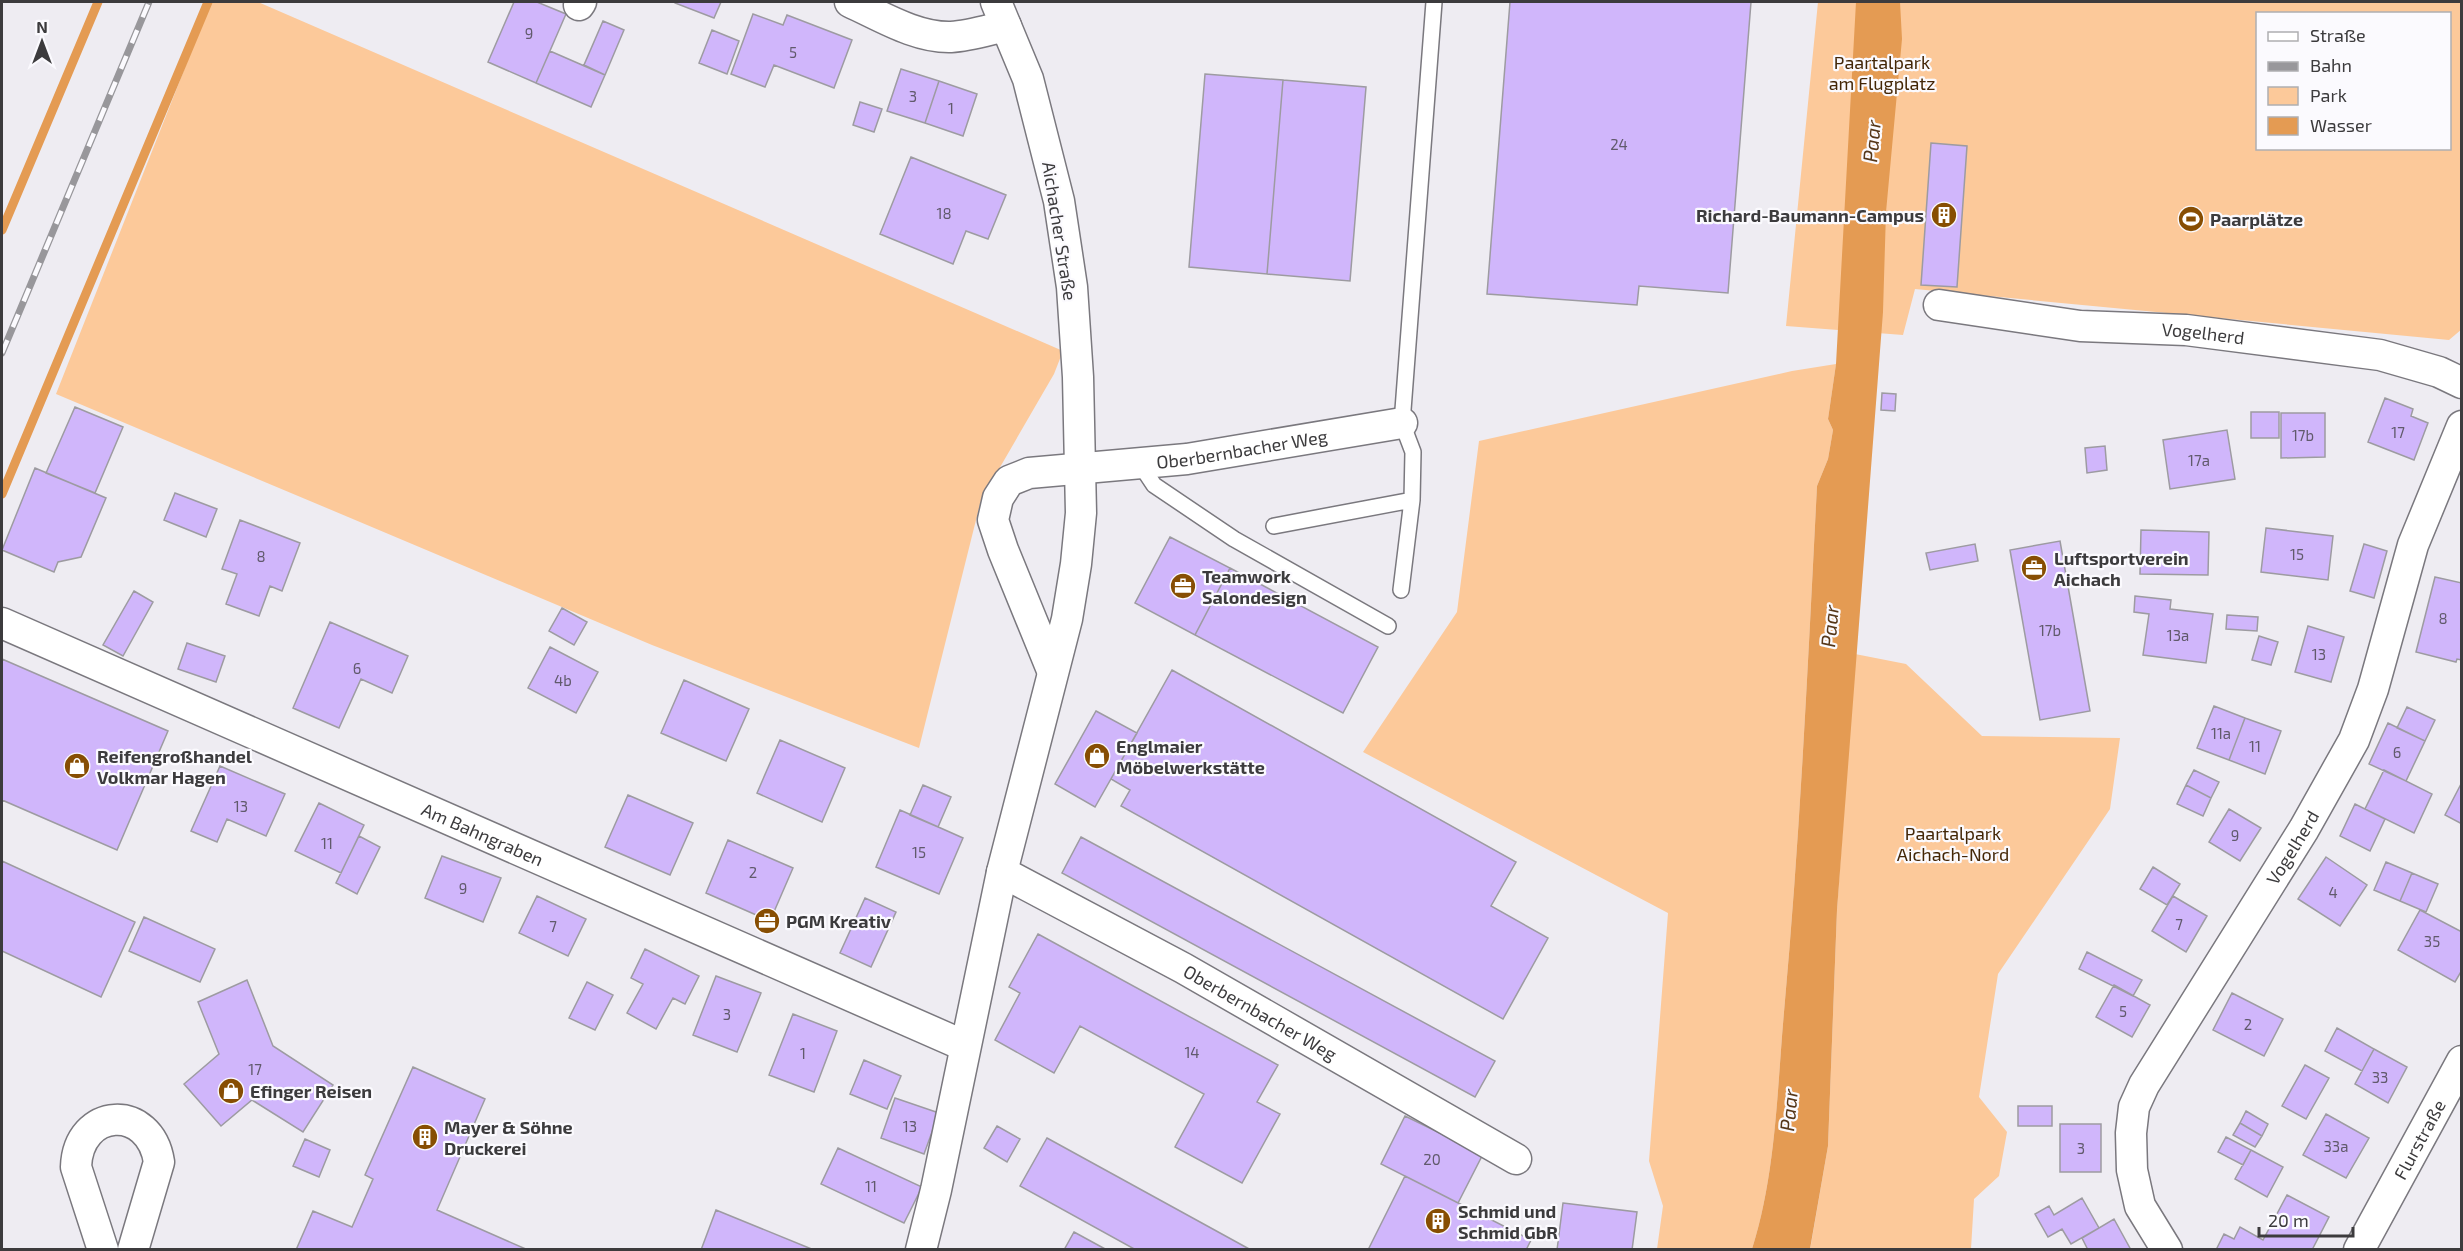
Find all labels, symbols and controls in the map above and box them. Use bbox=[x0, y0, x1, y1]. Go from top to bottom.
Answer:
north arrow bbox=[12, 12, 72, 72]
legend bbox=[2256, 12, 2451, 150]
text: N bbox=[36, 17, 48, 36]
house number: 9 bbox=[525, 24, 533, 42]
text: Straße bbox=[2310, 24, 2366, 46]
house number: 5 bbox=[789, 43, 797, 61]
park label: Paartalpark am Flugplatz bbox=[1829, 51, 1935, 94]
text: Bahn bbox=[2310, 54, 2352, 76]
text: Park bbox=[2310, 84, 2347, 106]
house number: 3 bbox=[909, 87, 917, 105]
house number: 1 bbox=[948, 99, 954, 117]
text: Wasser bbox=[2310, 114, 2372, 136]
water label: Paar bbox=[1857, 118, 1885, 163]
house number: 24 bbox=[1610, 135, 1628, 153]
street label: Aichacher Straße bbox=[1038, 160, 1082, 302]
building icon: Richard-Baumann-Campus bbox=[1929, 200, 1959, 230]
house number: 18 bbox=[936, 204, 952, 222]
place label: Richard-Baumann-Campus bbox=[1696, 204, 1924, 226]
sports icon: Paarplätze bbox=[2176, 204, 2206, 234]
place label: Paarplätze bbox=[2210, 208, 2303, 230]
street label: Vogelherd bbox=[2161, 318, 2246, 348]
house number: 17 bbox=[2391, 423, 2405, 441]
street label: Oberbernbacher Weg bbox=[1155, 425, 1329, 473]
house number: 17b bbox=[2292, 426, 2314, 444]
house number: 17a bbox=[2188, 451, 2210, 469]
house number: 15 bbox=[2290, 545, 2304, 563]
house number: 8 bbox=[256, 547, 266, 565]
place label: Luftsportverein Aichach bbox=[2054, 547, 2189, 590]
office icon: Luftsportverein Aichach bbox=[2019, 553, 2049, 583]
place label: Teamwork Salondesign bbox=[1202, 565, 1307, 608]
office icon: Teamwork Salondesign bbox=[1168, 571, 1198, 601]
water label: Paar bbox=[1815, 603, 1843, 648]
house number: 8 bbox=[2438, 609, 2448, 627]
house number: 17b bbox=[2039, 621, 2061, 639]
house number: 13a bbox=[2167, 626, 2189, 644]
house number: 13 bbox=[2312, 645, 2326, 663]
house number: 6 bbox=[353, 659, 361, 677]
house number: 4b bbox=[554, 671, 572, 689]
house number: 11a bbox=[2211, 724, 2231, 742]
place label: Englmaier Möbelwerkstätte bbox=[1116, 735, 1265, 778]
house number: 11 bbox=[2249, 737, 2261, 755]
shop icon: Englmaier Möbelwerkstätte bbox=[1082, 741, 1112, 771]
house number: 6 bbox=[2393, 743, 2401, 761]
place label: Reifengroßhandel Volkmar Hagen bbox=[97, 745, 252, 788]
shop icon: Reifengroßhandel Volkmar Hagen bbox=[62, 751, 92, 781]
house number: 13 bbox=[234, 797, 248, 815]
street label: Am Bahngraben bbox=[418, 798, 547, 870]
street label: Vogelherd bbox=[2261, 806, 2323, 888]
park label: Paartalpark Aichach-Nord bbox=[1897, 822, 2009, 865]
house number: 9 bbox=[2231, 826, 2239, 844]
house number: 11 bbox=[321, 834, 333, 852]
house number: 15 bbox=[912, 843, 926, 861]
house number: 2 bbox=[749, 863, 757, 881]
house number: 9 bbox=[459, 879, 467, 897]
house number: 4 bbox=[2328, 883, 2338, 901]
office icon: PGM Kreativ bbox=[752, 906, 782, 936]
place label: PGM Kreativ bbox=[786, 910, 892, 932]
house number: 7 bbox=[2175, 915, 2183, 933]
house number: 7 bbox=[549, 917, 557, 935]
house number: 35 bbox=[2424, 932, 2440, 950]
street label: Oberbernbacher Weg bbox=[1180, 960, 1341, 1065]
house number: 5 bbox=[2119, 1002, 2127, 1020]
house number: 3 bbox=[723, 1005, 731, 1023]
house number: 2 bbox=[2244, 1015, 2252, 1033]
house number: 14 bbox=[1184, 1043, 1200, 1061]
house number: 1 bbox=[800, 1044, 806, 1062]
house number: 17 bbox=[248, 1060, 262, 1078]
house number: 33 bbox=[2372, 1068, 2388, 1086]
shop icon: Efinger Reisen bbox=[216, 1076, 246, 1106]
place label: Efinger Reisen bbox=[250, 1080, 372, 1102]
water label: Paar bbox=[1774, 1087, 1802, 1132]
street label: Flurstraße bbox=[2389, 1096, 2450, 1183]
place label: Mayer & Söhne Druckerei bbox=[444, 1116, 573, 1159]
house number: 13 bbox=[903, 1117, 917, 1135]
building icon: Mayer & Söhne Druckerei bbox=[410, 1122, 440, 1152]
house number: 33a bbox=[2324, 1137, 2348, 1155]
house number: 3 bbox=[2077, 1139, 2085, 1157]
house number: 20 bbox=[1423, 1150, 1441, 1168]
house number: 11 bbox=[865, 1177, 877, 1195]
place label: Schmid und Schmid GbR bbox=[1458, 1200, 1558, 1243]
scale bar bbox=[2259, 1200, 2354, 1238]
building icon: Schmid und Schmid GbR bbox=[1423, 1206, 1453, 1236]
text: 20 m bbox=[2268, 1209, 2309, 1231]

